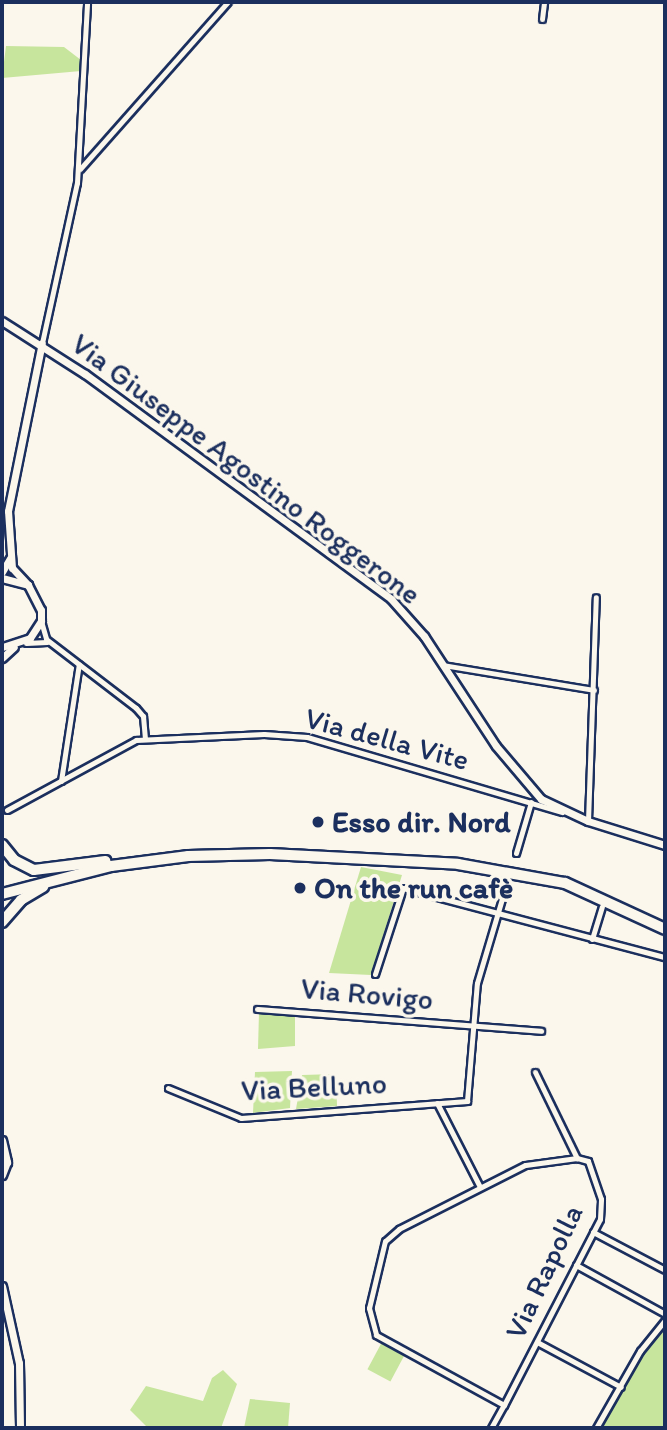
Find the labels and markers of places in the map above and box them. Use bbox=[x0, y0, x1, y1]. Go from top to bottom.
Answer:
place label: Esso dir. Nord bbox=[332, 804, 511, 840]
marker: Esso dir. Nord bbox=[310, 814, 326, 830]
place label: On the run cafè bbox=[314, 870, 514, 906]
marker: On the run cafè bbox=[292, 880, 308, 896]

